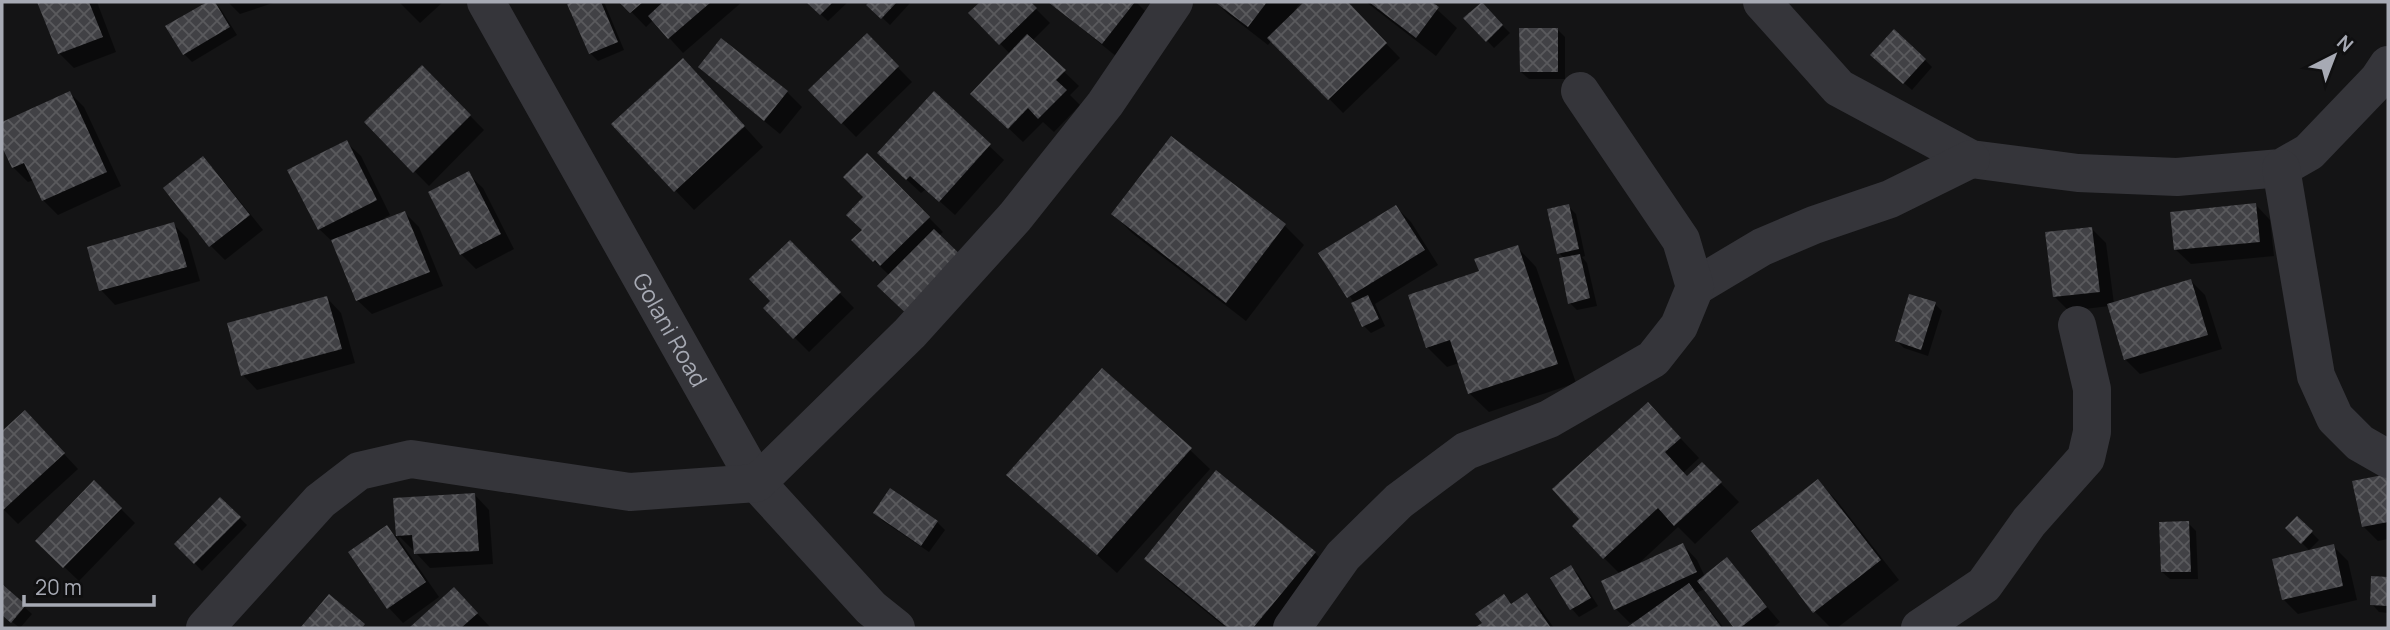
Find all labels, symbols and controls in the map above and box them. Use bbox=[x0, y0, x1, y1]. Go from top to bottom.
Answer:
north arrow bbox=[2299, 21, 2369, 91]
text: N bbox=[2332, 29, 2359, 58]
street label: Golani Road bbox=[626, 267, 715, 392]
scale bar bbox=[24, 564, 154, 608]
text: 20 m bbox=[35, 573, 82, 601]

